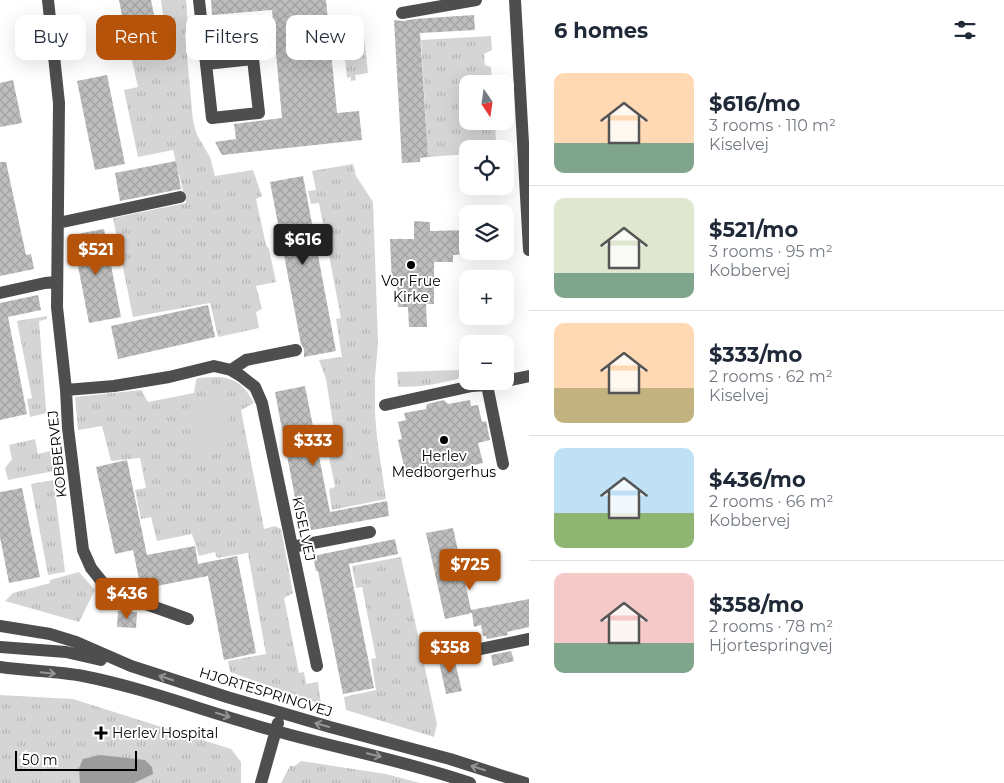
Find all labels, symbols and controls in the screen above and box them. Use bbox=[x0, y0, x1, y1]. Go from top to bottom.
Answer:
chip: Buy bbox=[15, 15, 86, 60]
chip: Rent bbox=[96, 15, 176, 60]
chip: Filters bbox=[186, 15, 276, 60]
chip: New bbox=[286, 15, 364, 60]
icon: filters bbox=[951, 16, 979, 44]
text: 6 homes bbox=[554, 18, 648, 43]
north arrow bbox=[459, 75, 514, 130]
map controls bbox=[459, 75, 514, 390]
text: $616/mo bbox=[709, 91, 800, 116]
icon: home bbox=[594, 93, 654, 153]
text: 3 rooms · 110 m² bbox=[709, 116, 836, 135]
text: Kiselvej bbox=[709, 135, 769, 154]
button: locate bbox=[459, 140, 514, 195]
button: layers bbox=[459, 205, 514, 260]
text: $521/mo bbox=[709, 217, 798, 242]
icon: home bbox=[594, 218, 654, 278]
pin: $616 bbox=[273, 224, 333, 266]
text: $616 bbox=[285, 230, 321, 249]
pin: $521 bbox=[66, 234, 126, 276]
text: $521 bbox=[78, 240, 114, 259]
text: 3 rooms · 95 m² bbox=[709, 242, 833, 261]
marker: Vor Frue Kirke bbox=[405, 259, 417, 271]
text: Kobbervej bbox=[709, 261, 790, 280]
button: + bbox=[459, 270, 514, 325]
place label: Vor Frue Kirke bbox=[381, 272, 441, 306]
button: − bbox=[459, 335, 514, 390]
text: $333/mo bbox=[709, 342, 802, 367]
icon: home bbox=[594, 343, 654, 403]
text: 2 rooms · 62 m² bbox=[709, 367, 833, 386]
text: Kiselvej bbox=[709, 386, 769, 405]
street label: KOBBERVEJ bbox=[43, 409, 71, 499]
pin: $333 bbox=[283, 424, 343, 467]
text: $333 bbox=[294, 431, 332, 450]
marker: Herlev Medborgerhus bbox=[438, 434, 450, 446]
place label: Herlev Medborgerhus bbox=[392, 447, 496, 481]
text: $436/mo bbox=[709, 467, 806, 492]
icon: home bbox=[594, 468, 654, 528]
text: 2 rooms · 66 m² bbox=[709, 492, 833, 511]
street label: KISELVEJ bbox=[288, 495, 320, 563]
text: Kobbervej bbox=[709, 511, 790, 530]
pin: $725 bbox=[440, 548, 500, 591]
text: $725 bbox=[451, 555, 489, 574]
pin: $436 bbox=[97, 578, 157, 620]
text: $436 bbox=[107, 584, 147, 603]
text: $358/mo bbox=[709, 592, 804, 617]
icon: home bbox=[594, 593, 654, 653]
text: 2 rooms · 78 m² bbox=[709, 617, 833, 636]
pin: $358 bbox=[420, 632, 480, 674]
text: Hjortespringvej bbox=[709, 636, 833, 655]
text: $358 bbox=[430, 638, 470, 657]
street label: HJORTESPRINGVEJ bbox=[197, 663, 335, 721]
one-way arrow bbox=[40, 668, 56, 677]
one-way arrow bbox=[159, 672, 175, 682]
one-way arrow bbox=[214, 711, 230, 721]
one-way arrow bbox=[314, 719, 330, 729]
place label: Herlev Hospital bbox=[112, 724, 218, 742]
marker: Herlev Hospital bbox=[94, 726, 108, 740]
scale bar bbox=[15, 748, 138, 771]
text: 50 m bbox=[22, 751, 58, 769]
one-way arrow bbox=[365, 751, 381, 760]
one-way arrow bbox=[471, 763, 487, 772]

